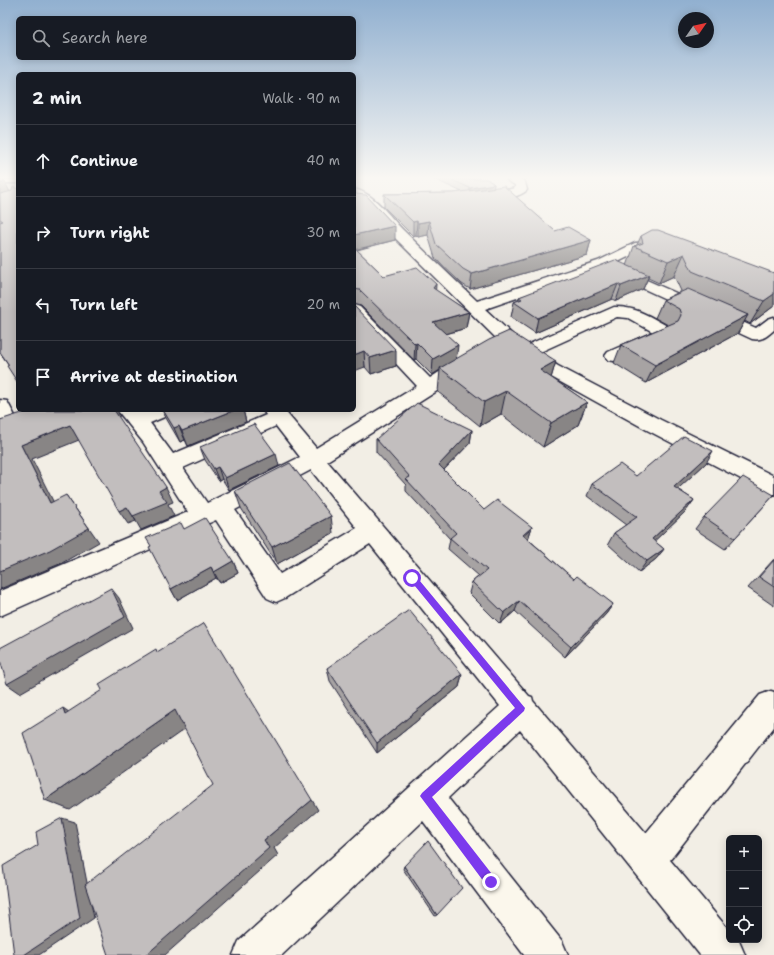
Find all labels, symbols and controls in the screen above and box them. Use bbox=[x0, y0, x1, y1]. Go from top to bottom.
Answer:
north arrow bbox=[678, 12, 714, 48]
search box bbox=[16, 16, 356, 60]
icon: search bbox=[30, 27, 52, 49]
text: Search here bbox=[62, 28, 148, 48]
text: 2 min bbox=[32, 87, 82, 109]
text: Walk · 90 m bbox=[262, 90, 340, 107]
icon: ahead bbox=[32, 150, 54, 172]
text: Continue bbox=[70, 151, 138, 171]
text: 40 m bbox=[306, 152, 340, 169]
icon: right bbox=[32, 222, 54, 244]
text: Turn right bbox=[70, 223, 150, 243]
text: 30 m bbox=[306, 224, 340, 241]
icon: left bbox=[32, 294, 54, 316]
text: Turn left bbox=[70, 295, 138, 315]
text: 20 m bbox=[307, 296, 340, 313]
icon: arrive bbox=[32, 366, 54, 388]
text: Arrive at destination bbox=[70, 367, 238, 387]
route start bbox=[403, 569, 421, 587]
map controls bbox=[726, 835, 762, 943]
button: + bbox=[726, 835, 762, 871]
button: − bbox=[726, 871, 762, 907]
route end bbox=[482, 873, 500, 891]
button: locate bbox=[726, 907, 762, 943]

